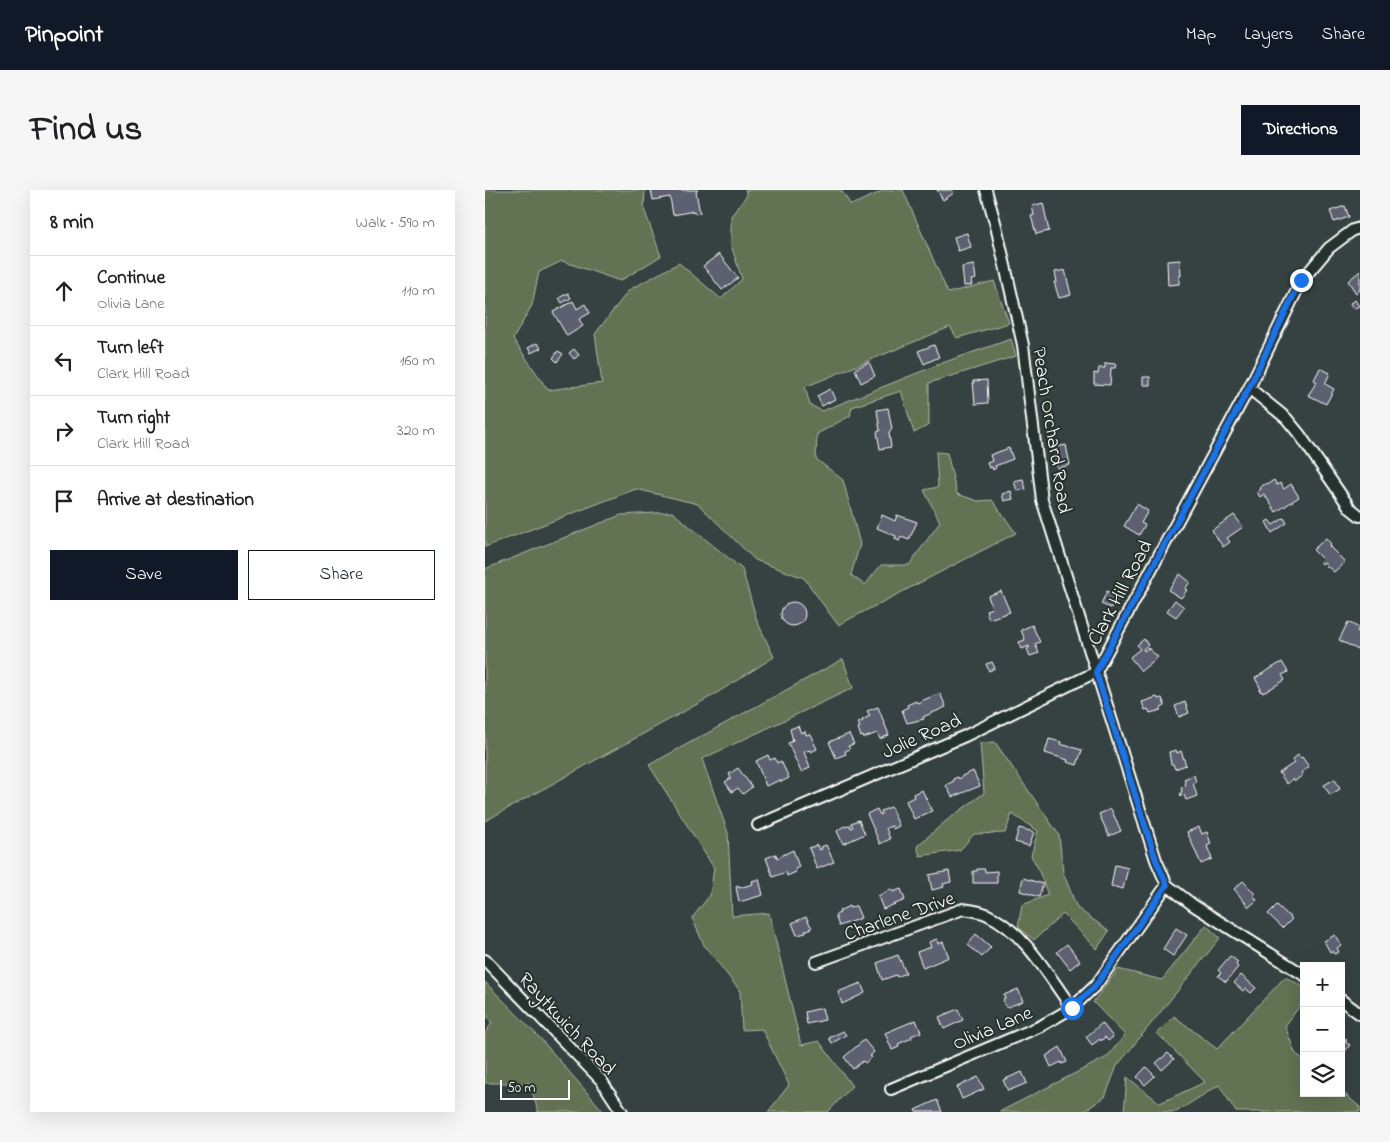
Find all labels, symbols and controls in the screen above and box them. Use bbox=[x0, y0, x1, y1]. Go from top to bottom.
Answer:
text: Pinpoint bbox=[25, 18, 103, 53]
text: Map bbox=[1186, 22, 1216, 48]
text: Layers bbox=[1244, 22, 1294, 48]
text: Share bbox=[1322, 22, 1365, 48]
text: Find us bbox=[30, 105, 142, 156]
button: Directions bbox=[1241, 105, 1360, 155]
text: 8 min bbox=[50, 208, 94, 238]
text: Walk · 590 m bbox=[356, 211, 435, 235]
text: Continue bbox=[97, 265, 165, 292]
route end bbox=[1290, 269, 1313, 292]
icon: ahead bbox=[50, 277, 78, 305]
text: 110 m bbox=[401, 279, 435, 303]
text: Olivia Lane bbox=[97, 292, 164, 316]
text: Turn left bbox=[97, 335, 164, 362]
street label: Peach Orchard Road bbox=[1023, 345, 1078, 516]
icon: left bbox=[50, 347, 78, 375]
text: 160 m bbox=[400, 349, 435, 373]
text: Clark Hill Road bbox=[97, 362, 189, 386]
text: Turn right bbox=[97, 405, 170, 432]
icon: right bbox=[50, 417, 78, 445]
text: 320 m bbox=[397, 419, 435, 443]
text: Clark Hill Road bbox=[97, 432, 189, 456]
icon: arrive bbox=[50, 487, 78, 515]
text: Arrive at destination bbox=[97, 487, 254, 514]
street label: Clark Hill Road bbox=[1081, 535, 1161, 651]
button: Save bbox=[50, 550, 238, 600]
button: Share bbox=[248, 550, 435, 600]
street label: Jolie Road bbox=[878, 707, 966, 768]
street label: Charlene Drive bbox=[841, 885, 959, 950]
map controls bbox=[1300, 962, 1345, 1097]
button: + bbox=[1300, 962, 1345, 1007]
street label: Raytkwich Road bbox=[511, 967, 622, 1083]
route start bbox=[1061, 997, 1084, 1020]
street label: Olivia Lane bbox=[949, 999, 1037, 1059]
button: − bbox=[1300, 1007, 1345, 1052]
button: layers bbox=[1300, 1052, 1345, 1097]
scale bar bbox=[500, 1077, 570, 1100]
text: 50 m bbox=[507, 1078, 535, 1099]

